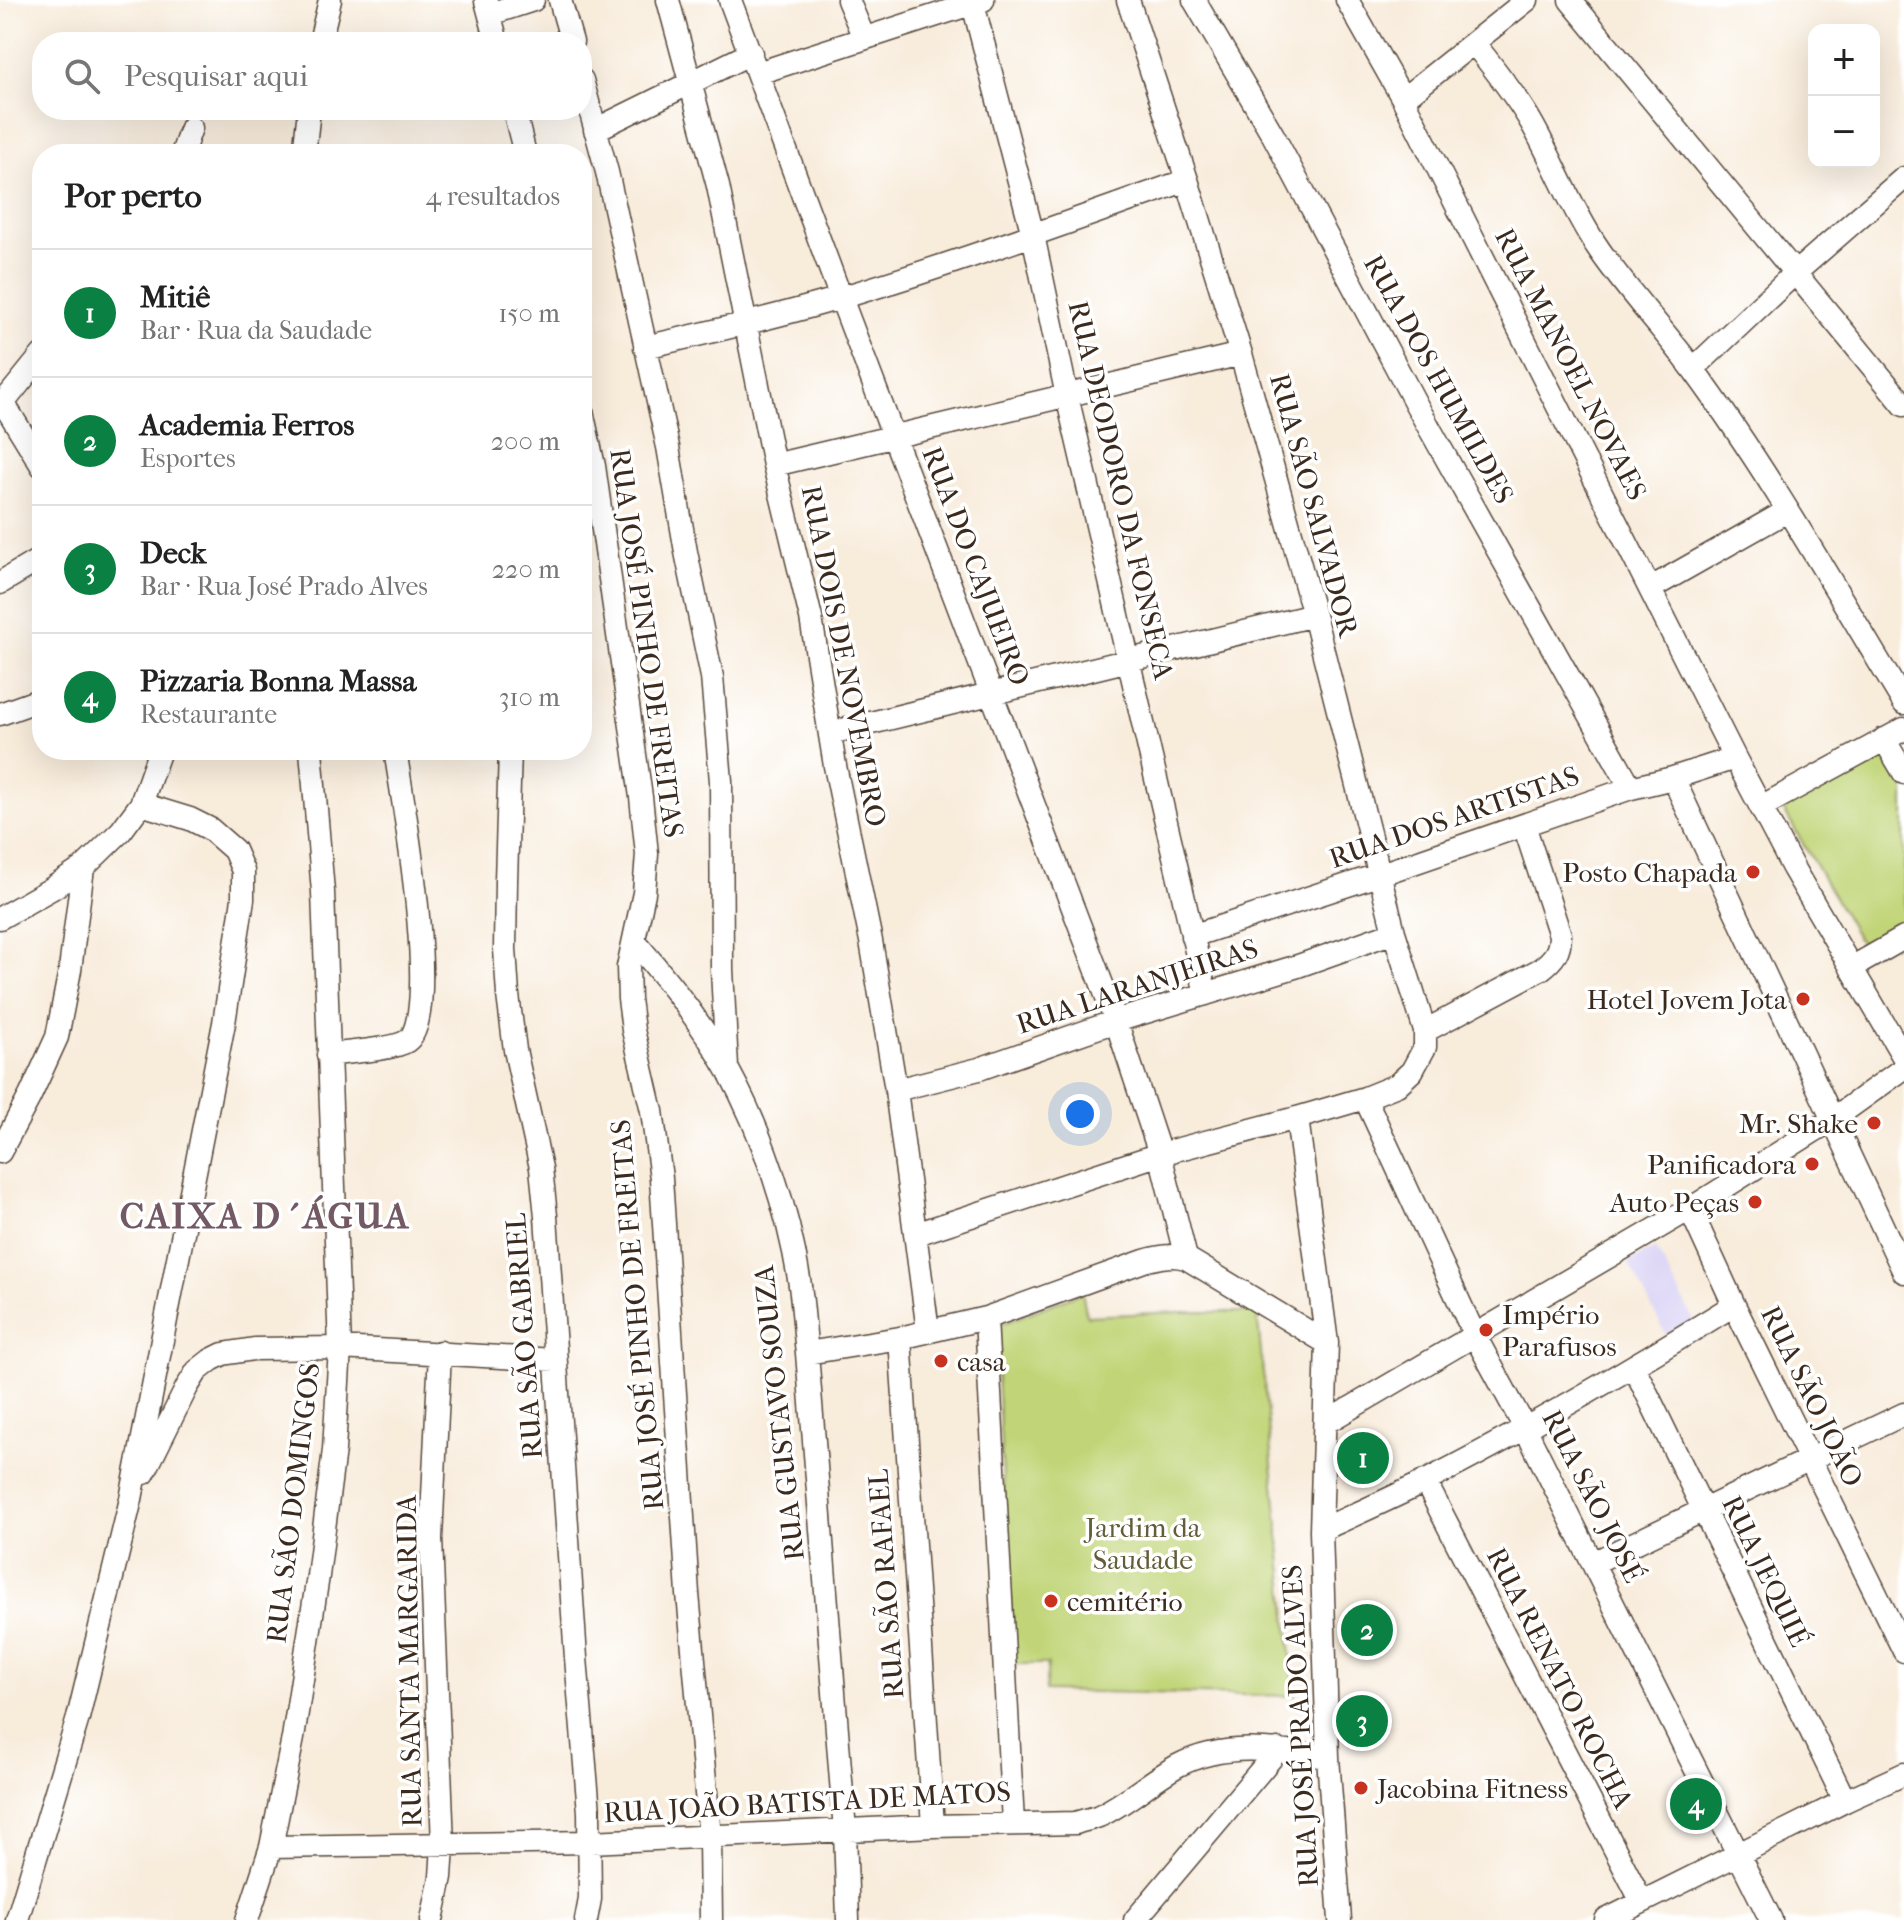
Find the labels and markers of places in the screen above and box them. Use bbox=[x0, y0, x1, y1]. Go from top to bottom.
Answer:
place label: Posto Chapada bbox=[1562, 856, 1738, 889]
marker: Posto Chapada bbox=[1744, 863, 1762, 881]
place label: Hotel Jovem Jota bbox=[1586, 983, 1788, 1016]
marker: Hotel Jovem Jota bbox=[1794, 990, 1812, 1008]
place label: Mr. Shake bbox=[1739, 1107, 1858, 1140]
marker: Mr. Shake bbox=[1865, 1114, 1883, 1132]
place label: Panificadora bbox=[1647, 1148, 1797, 1181]
marker: Panificadora bbox=[1803, 1155, 1821, 1173]
place label: Auto Peças bbox=[1608, 1186, 1739, 1219]
marker: Auto Peças bbox=[1746, 1193, 1764, 1211]
place label: Império Parafusos bbox=[1502, 1298, 1617, 1363]
marker: Império Parafusos bbox=[1477, 1321, 1495, 1339]
place label: casa bbox=[957, 1345, 1007, 1378]
marker: casa bbox=[932, 1352, 950, 1370]
pin: 1 bbox=[1337, 1428, 1389, 1488]
place label: cemitério bbox=[1067, 1585, 1183, 1618]
marker: cemitério bbox=[1042, 1592, 1060, 1610]
pin: 2 bbox=[1341, 1600, 1393, 1660]
pin: 3 bbox=[1336, 1691, 1388, 1751]
place label: Jacobina Fitness bbox=[1375, 1772, 1568, 1805]
pin: 4 bbox=[1670, 1774, 1722, 1834]
marker: Jacobina Fitness bbox=[1352, 1779, 1370, 1797]

